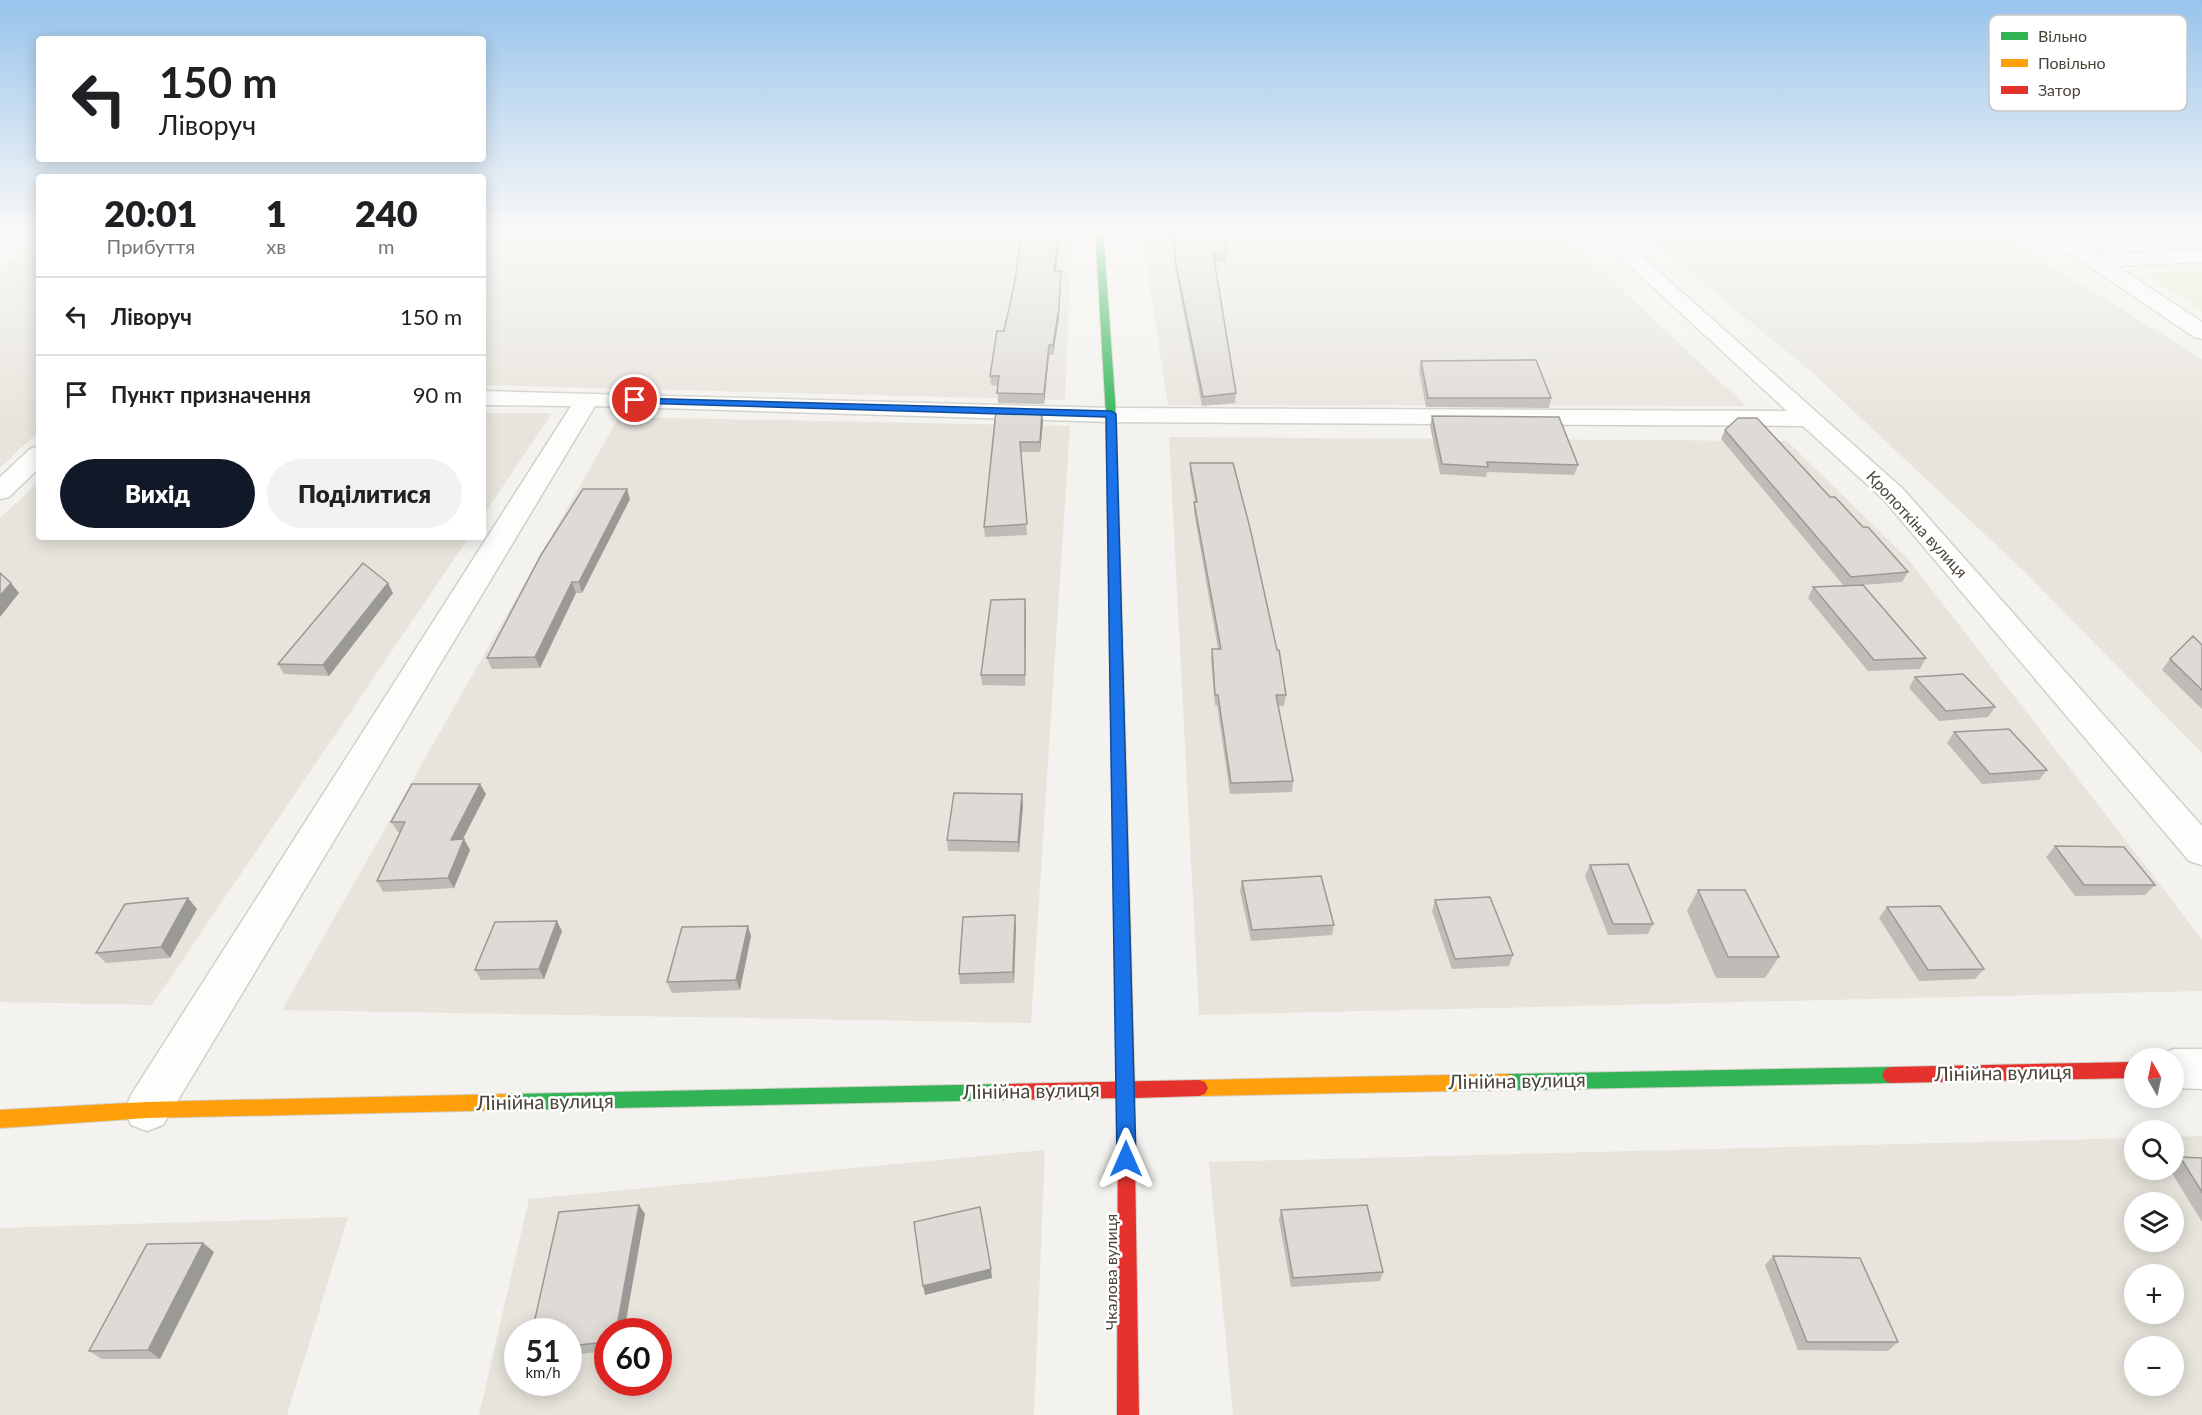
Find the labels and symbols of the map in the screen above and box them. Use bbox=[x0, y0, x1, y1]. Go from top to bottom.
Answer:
legend bbox=[1989, 15, 2187, 111]
text: Вільно bbox=[2038, 26, 2087, 45]
text: Повільно bbox=[2038, 53, 2105, 72]
text: Затор bbox=[2038, 80, 2081, 99]
pin bbox=[609, 374, 660, 425]
street label: Кропоткіна вулиця bbox=[1863, 466, 1972, 581]
north arrow bbox=[2124, 1048, 2184, 1108]
street label: Лінійна вулиця bbox=[1933, 1059, 2072, 1085]
street label: Лінійна вулиця bbox=[1447, 1067, 1586, 1093]
street label: Лінійна вулиця bbox=[961, 1077, 1100, 1103]
street label: Лінійна вулиця bbox=[475, 1088, 614, 1114]
position arrow bbox=[1094, 1127, 1158, 1191]
street label: Чкалова вулиця bbox=[1101, 1214, 1120, 1330]
speed limit sign: 60 bbox=[594, 1318, 672, 1396]

